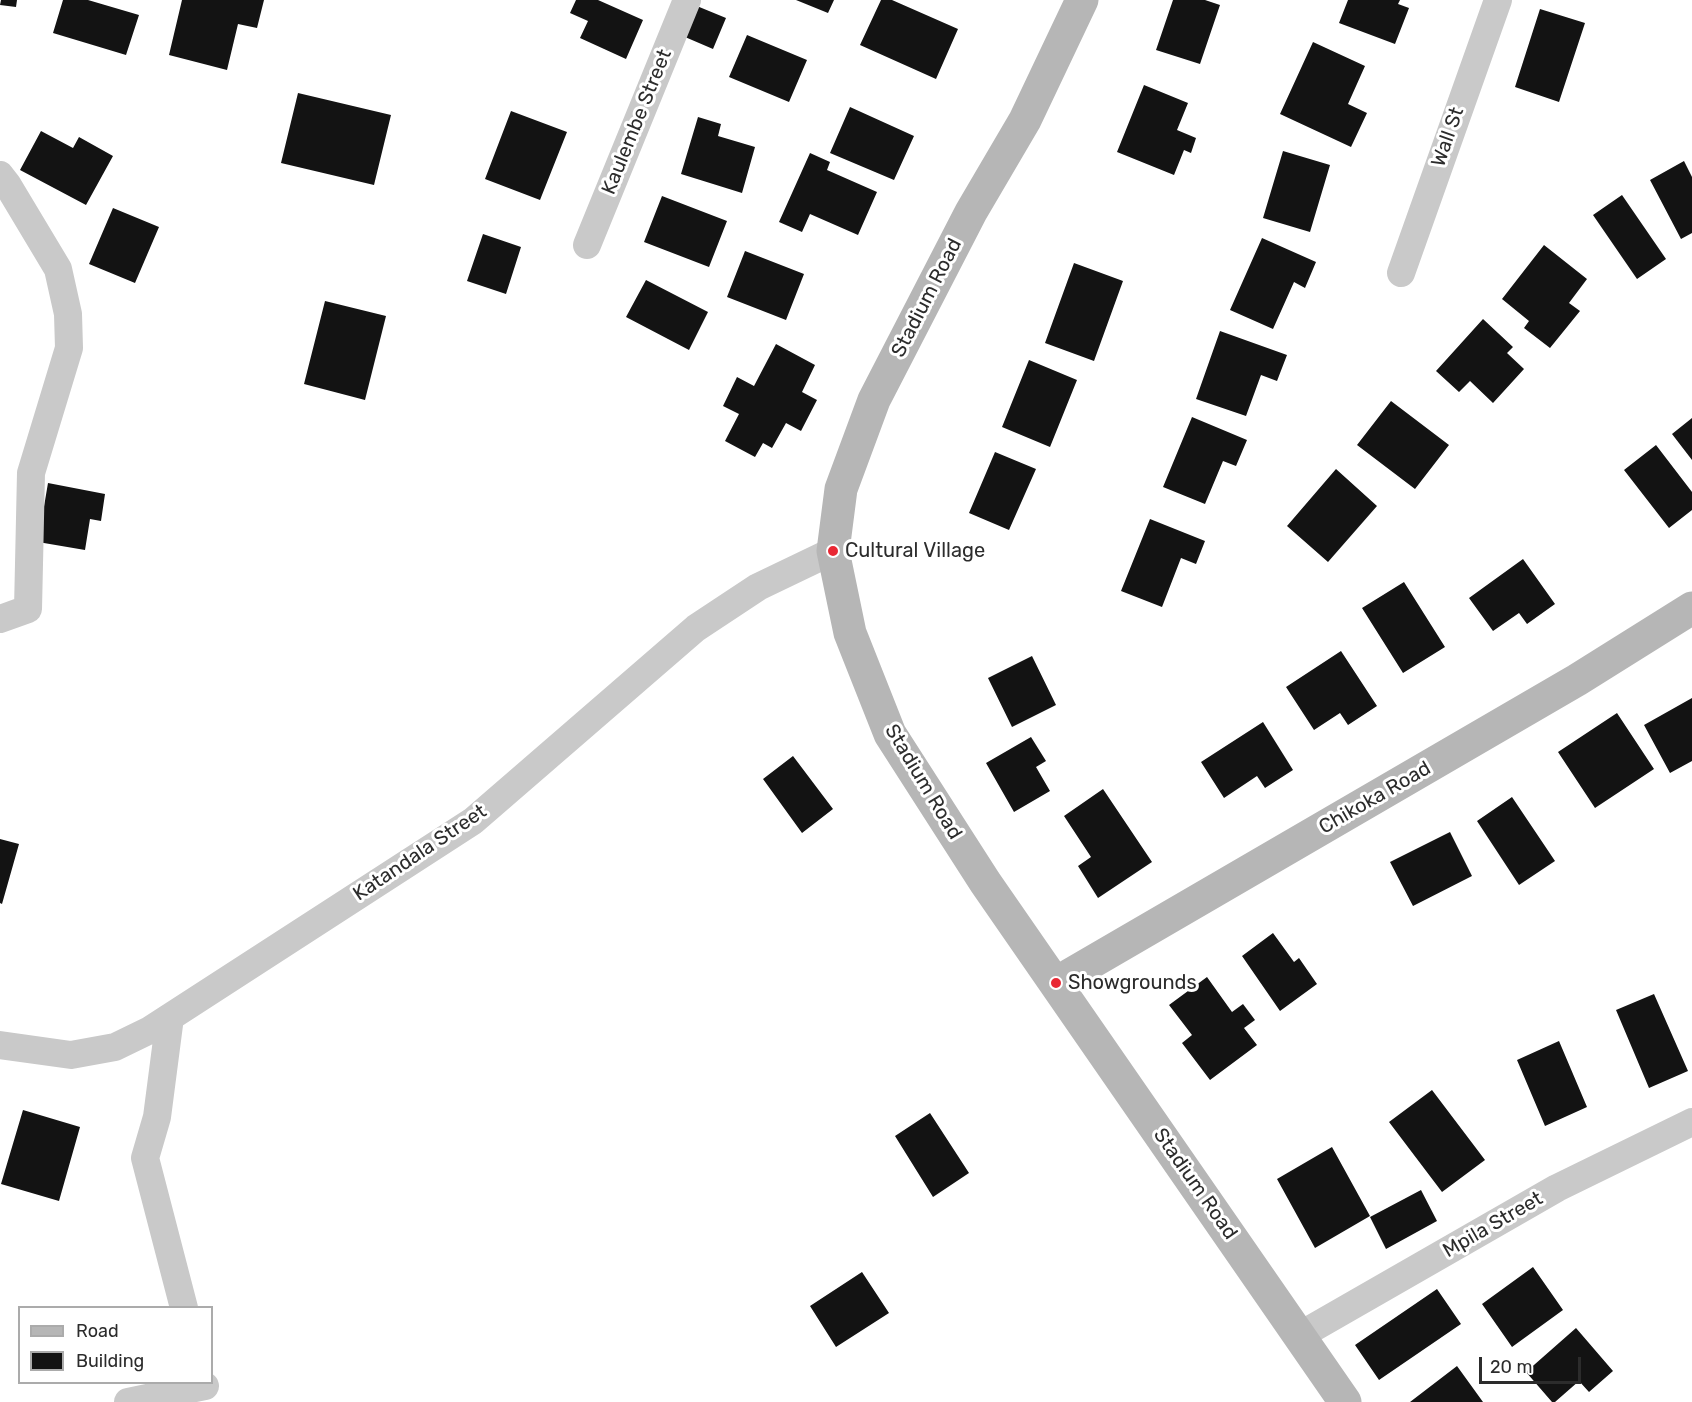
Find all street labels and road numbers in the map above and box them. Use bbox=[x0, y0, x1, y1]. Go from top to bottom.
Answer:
street label: Kaulembe Street bbox=[597, 46, 677, 198]
street label: Wall St bbox=[1427, 104, 1469, 170]
street label: Stadium Road bbox=[887, 235, 967, 361]
street label: Stadium Road bbox=[879, 720, 967, 844]
street label: Chikoka Road bbox=[1315, 756, 1435, 840]
street label: Katandala Street bbox=[349, 800, 491, 906]
street label: Stadium Road bbox=[1148, 1124, 1242, 1244]
street label: Mpila Street bbox=[1439, 1187, 1547, 1263]

